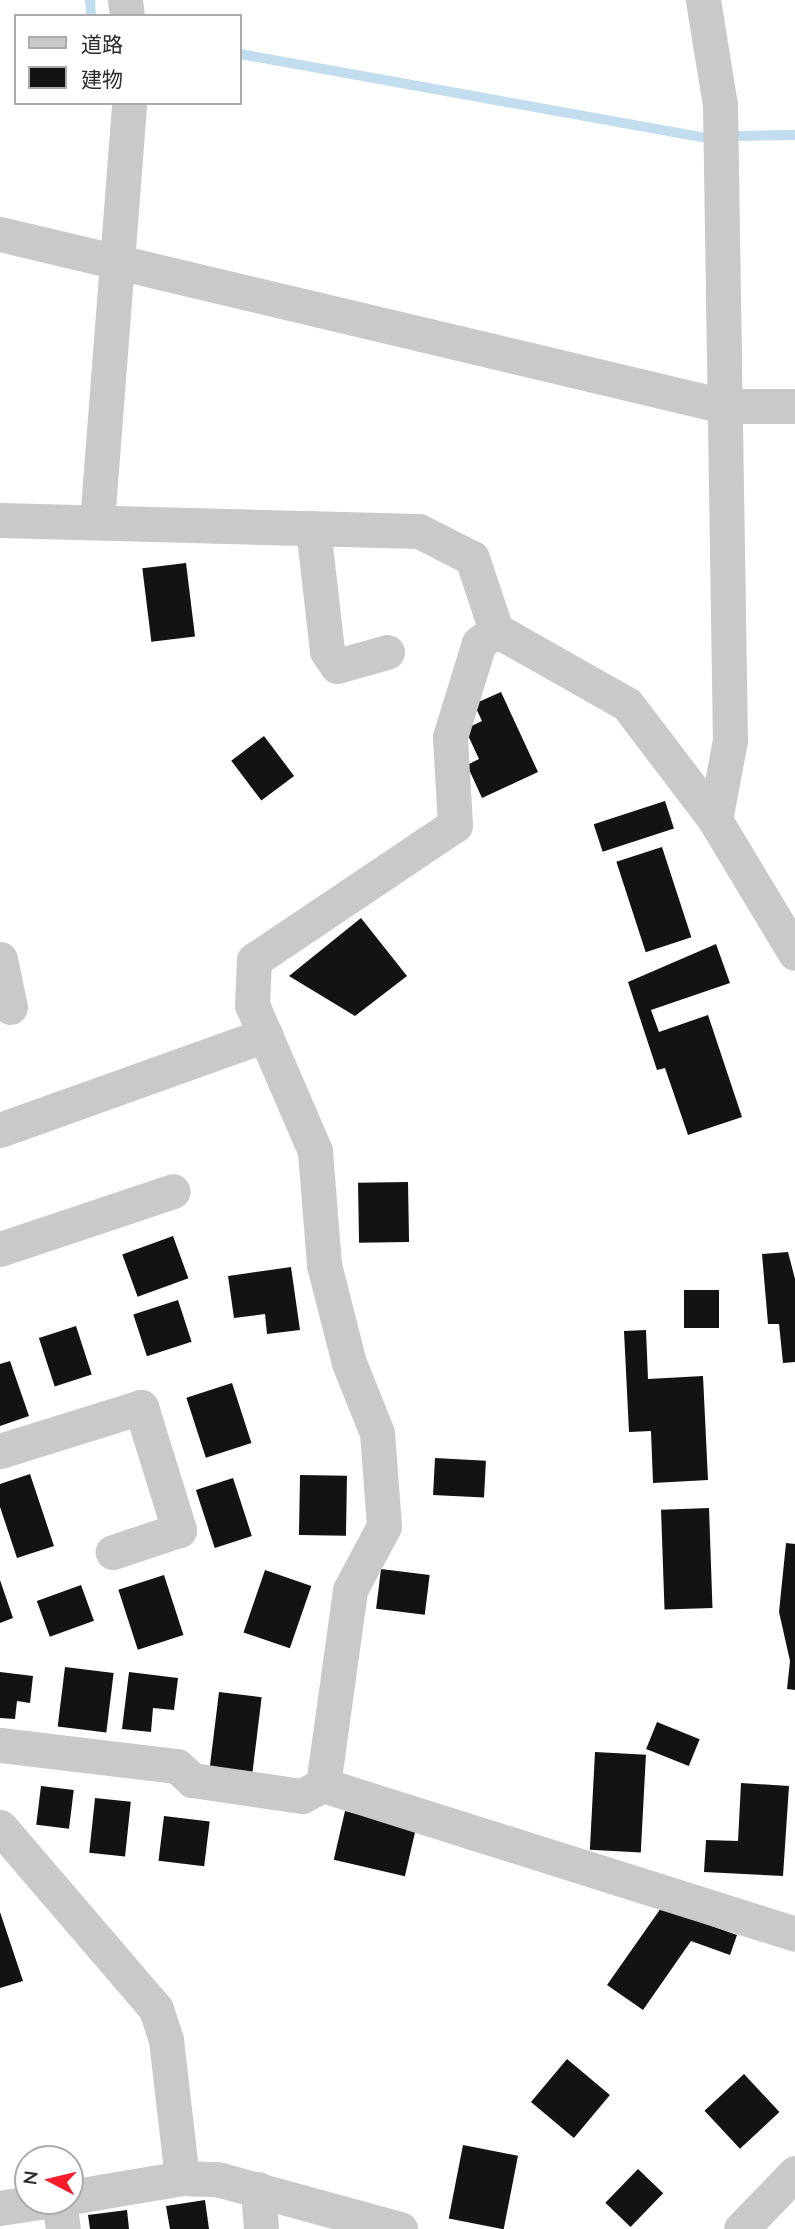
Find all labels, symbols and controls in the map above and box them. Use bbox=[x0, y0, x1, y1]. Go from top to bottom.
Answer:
legend bbox=[14, 14, 242, 105]
text: 道路 bbox=[81, 31, 123, 57]
text: 建物 bbox=[81, 66, 123, 92]
north arrow bbox=[14, 2145, 84, 2215]
text: N bbox=[17, 2169, 43, 2186]

